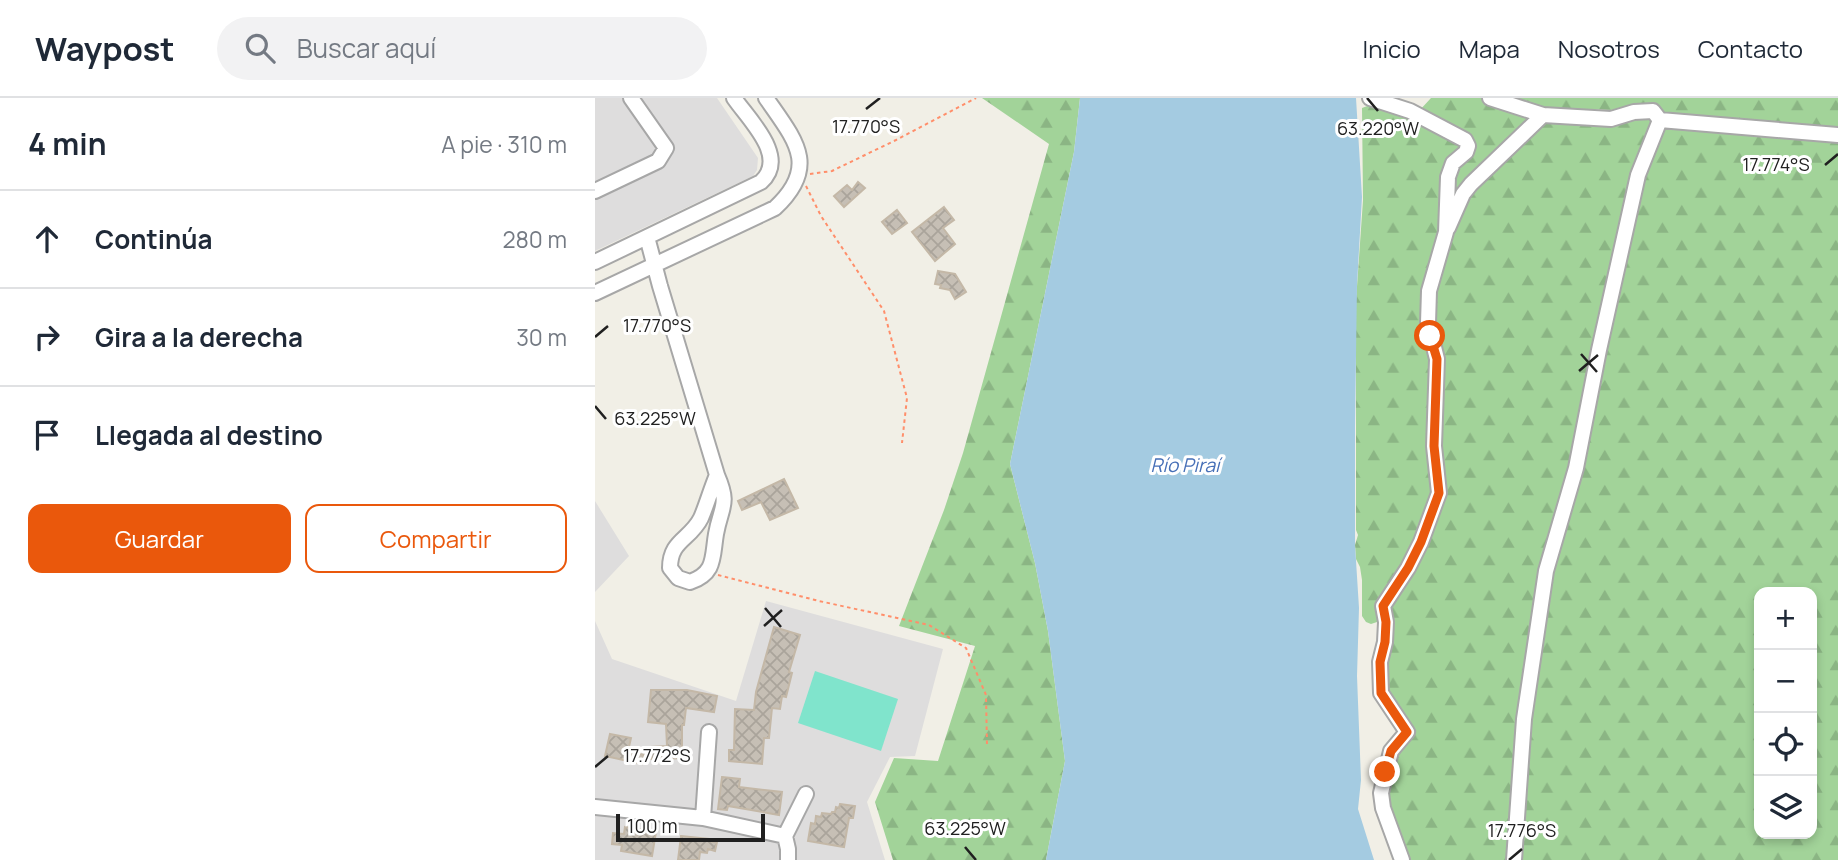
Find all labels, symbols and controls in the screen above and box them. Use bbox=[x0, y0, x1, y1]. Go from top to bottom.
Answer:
search box bbox=[217, 17, 707, 80]
text: Waypost bbox=[35, 26, 175, 71]
icon: search bbox=[241, 29, 279, 67]
text: Buscar aquí bbox=[297, 30, 436, 66]
text: Inicio bbox=[1363, 32, 1421, 65]
text: Mapa bbox=[1459, 32, 1520, 65]
text: Nosotros bbox=[1558, 32, 1660, 65]
text: Contacto bbox=[1698, 32, 1803, 65]
text: 17.770°S bbox=[832, 114, 900, 138]
text: 63.220°W bbox=[1337, 116, 1419, 140]
text: 4 min bbox=[28, 123, 106, 164]
text: A pie · 310 m bbox=[441, 128, 567, 160]
text: 17.774°S bbox=[1742, 152, 1810, 176]
icon: ahead bbox=[28, 220, 66, 258]
text: Continúa bbox=[95, 221, 213, 257]
text: 280 m bbox=[502, 223, 567, 255]
text: 17.770°S bbox=[623, 313, 691, 337]
icon: right bbox=[28, 318, 66, 356]
text: Gira a la derecha bbox=[95, 319, 303, 355]
route start bbox=[1414, 320, 1445, 351]
text: 30 m bbox=[516, 321, 567, 353]
text: 63.225°W bbox=[614, 406, 696, 430]
icon: arrive bbox=[28, 416, 66, 454]
text: Llegada al destino bbox=[95, 417, 323, 453]
water label: Río Piraí bbox=[1151, 452, 1223, 478]
button: Guardar bbox=[28, 504, 291, 573]
button: Compartir bbox=[305, 504, 567, 573]
map controls bbox=[1754, 587, 1817, 839]
button: + bbox=[1754, 587, 1817, 650]
button: − bbox=[1754, 650, 1817, 713]
button: locate bbox=[1754, 713, 1817, 776]
text: 17.772°S bbox=[623, 743, 691, 767]
route end bbox=[1369, 756, 1400, 787]
button: layers bbox=[1754, 776, 1817, 839]
scale bar bbox=[616, 811, 765, 843]
text: 100 m bbox=[627, 813, 678, 839]
text: 63.225°W bbox=[924, 816, 1006, 840]
text: 17.776°S bbox=[1488, 818, 1556, 842]

